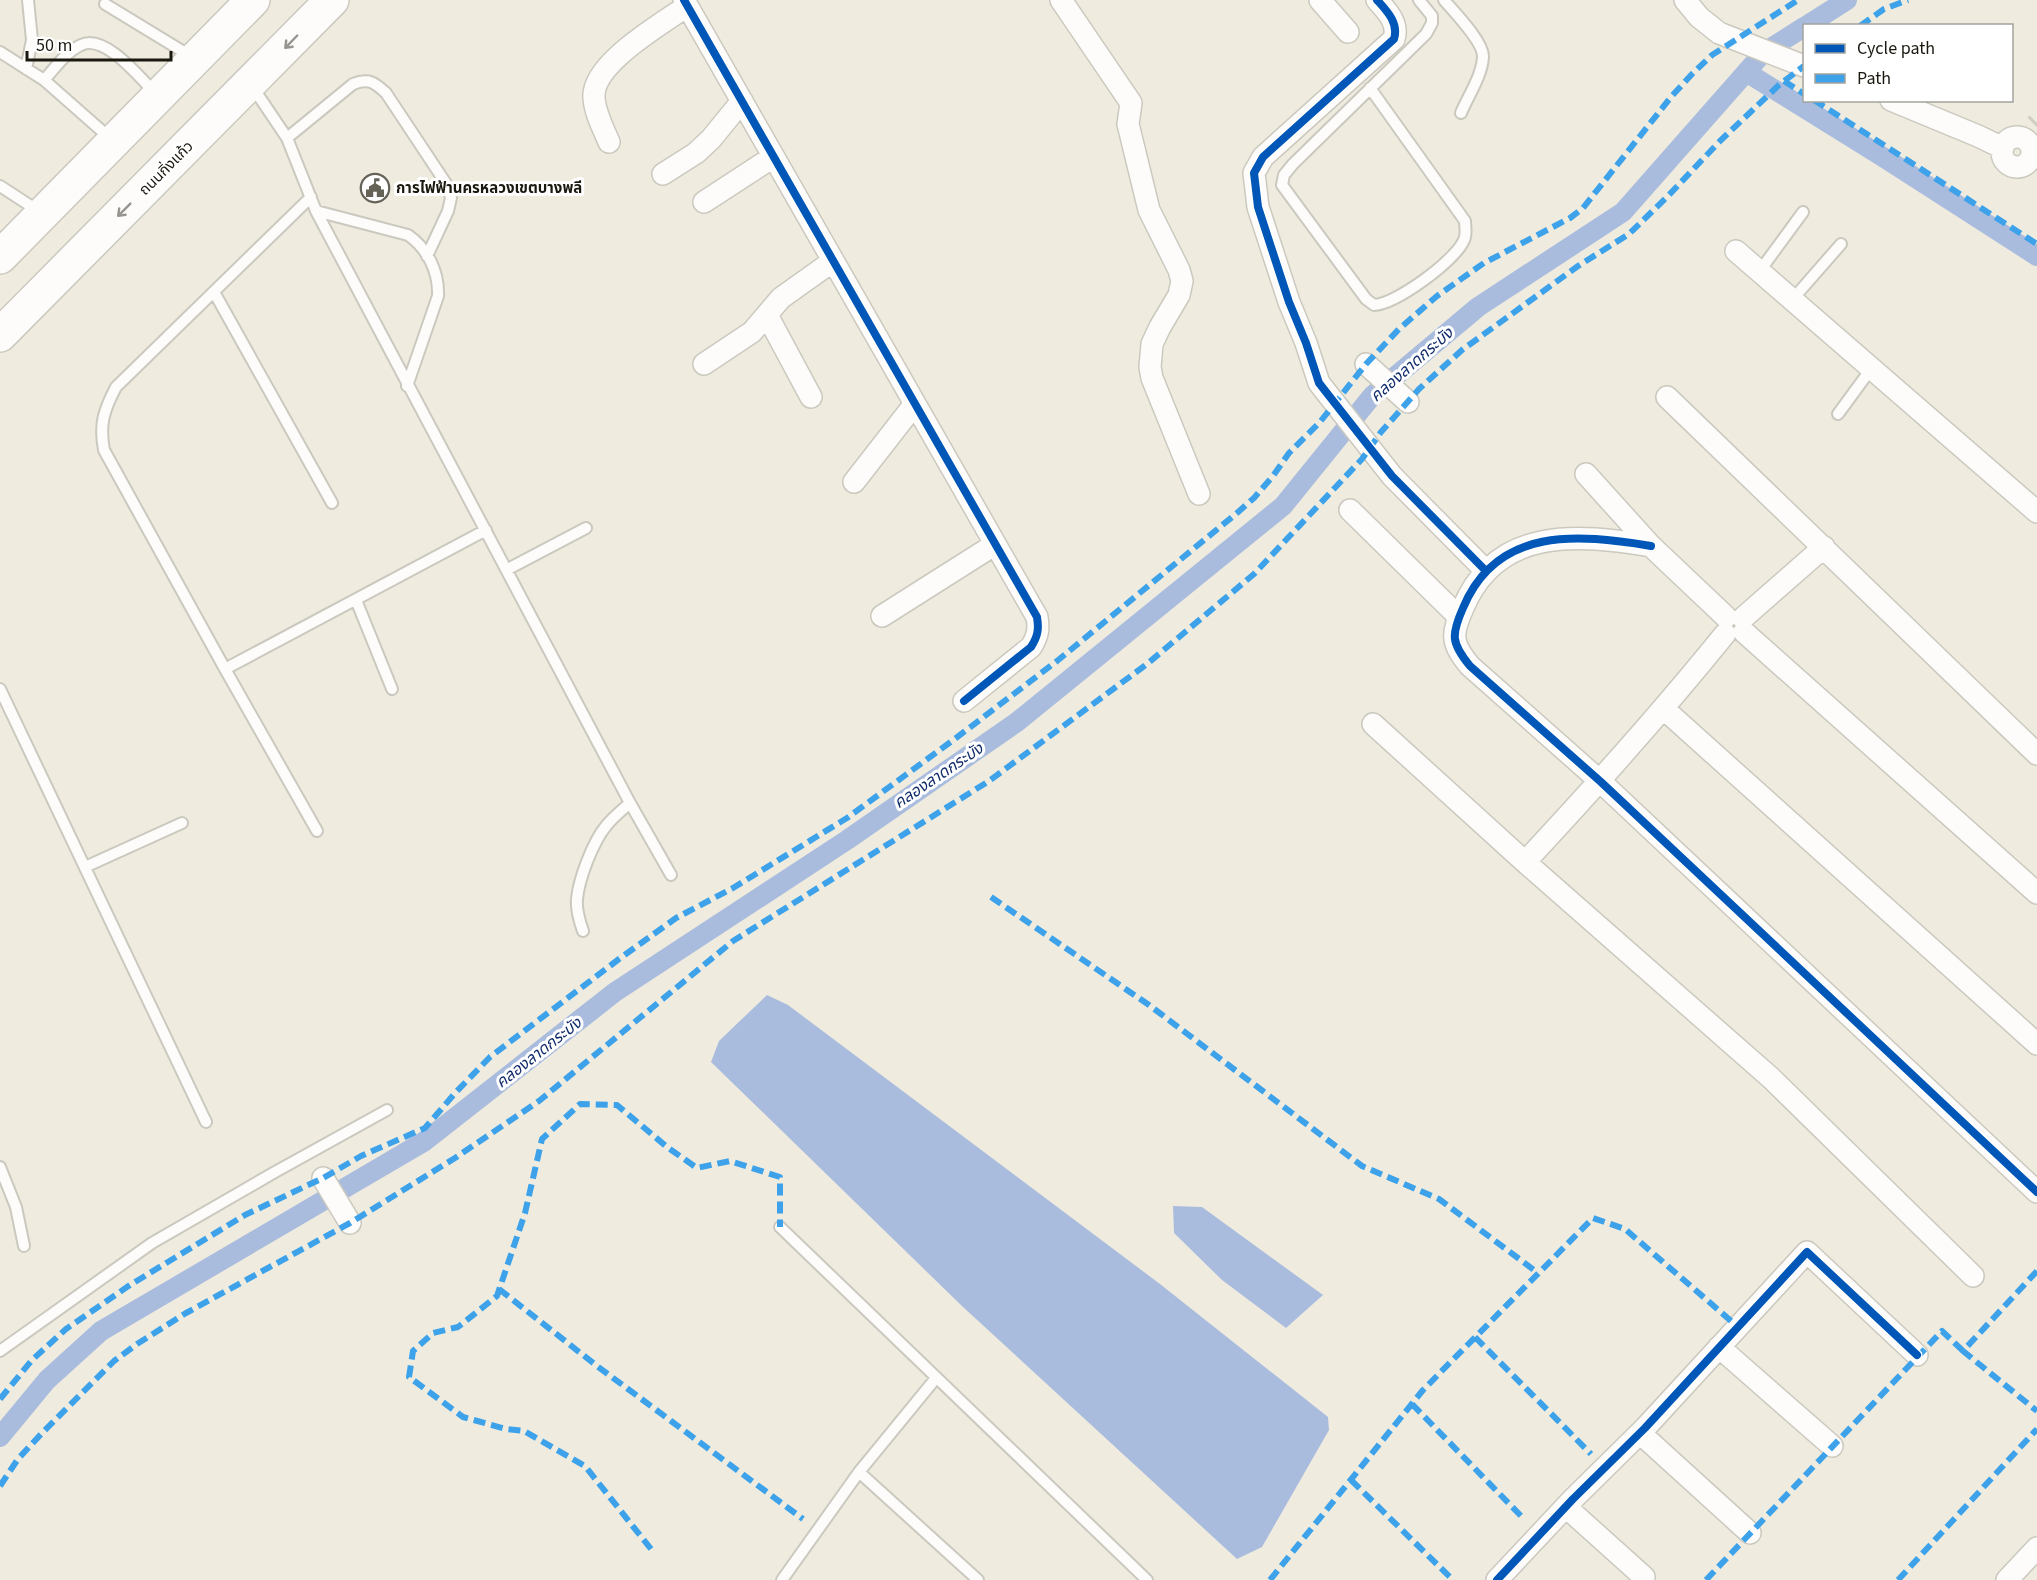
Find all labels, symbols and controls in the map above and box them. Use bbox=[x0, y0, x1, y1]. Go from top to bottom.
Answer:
scale bar bbox=[27, 24, 171, 62]
legend bbox=[1803, 24, 2013, 102]
text: 50 m bbox=[36, 33, 72, 58]
one-way arrow bbox=[284, 34, 298, 49]
text: Cycle path bbox=[1857, 36, 1935, 61]
text: Path bbox=[1857, 66, 1891, 91]
street label: ถนนกิ่งแก้ว bbox=[134, 136, 198, 200]
public building icon: การไฟฟ้านครหลวงเขตบางพลี bbox=[359, 172, 391, 204]
place label: การไฟฟ้านครหลวงเขตบางพลี bbox=[396, 178, 582, 199]
one-way arrow bbox=[117, 202, 132, 217]
water label: คลองลาดกระบัง bbox=[1365, 322, 1459, 407]
water label: คลองลาดกระบัง bbox=[890, 737, 989, 814]
water label: คลองลาดกระบัง bbox=[491, 1011, 587, 1093]

